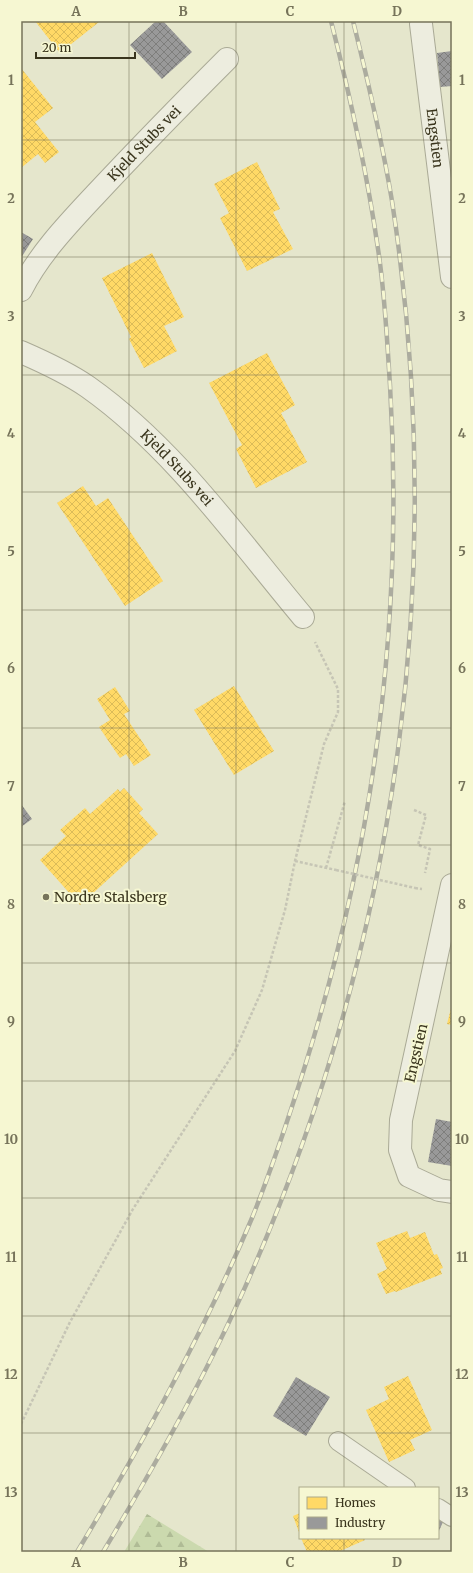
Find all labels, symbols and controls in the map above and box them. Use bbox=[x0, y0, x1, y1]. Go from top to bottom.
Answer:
text: A bbox=[70, 3, 81, 20]
text: B bbox=[178, 3, 188, 20]
text: C bbox=[286, 3, 295, 20]
text: D bbox=[392, 3, 402, 20]
scale bar bbox=[36, 34, 135, 60]
text: 20 m bbox=[42, 40, 71, 55]
text: 1 bbox=[8, 72, 14, 89]
text: 1 bbox=[459, 72, 465, 89]
street label: Kjeld Stubs vei bbox=[104, 102, 185, 185]
street label: Engstien bbox=[422, 107, 448, 169]
text: 2 bbox=[7, 190, 15, 207]
text: 2 bbox=[458, 190, 466, 207]
text: 3 bbox=[7, 308, 15, 325]
text: 3 bbox=[458, 308, 466, 325]
text: 4 bbox=[7, 425, 16, 442]
text: 4 bbox=[458, 425, 467, 442]
street label: Kjeld Stubs vei bbox=[137, 426, 217, 510]
text: 5 bbox=[7, 543, 15, 560]
text: 5 bbox=[458, 543, 466, 560]
text: 6 bbox=[7, 660, 15, 677]
text: 6 bbox=[458, 660, 466, 677]
text: 7 bbox=[7, 778, 15, 795]
text: 7 bbox=[458, 778, 466, 795]
place label: Nordre Stalsberg bbox=[54, 888, 167, 906]
marker: Nordre Stalsberg bbox=[41, 892, 51, 902]
text: 8 bbox=[7, 896, 15, 913]
text: 8 bbox=[458, 896, 466, 913]
text: 9 bbox=[7, 1013, 15, 1030]
text: 9 bbox=[458, 1013, 466, 1030]
street label: Engstien bbox=[400, 1022, 432, 1084]
text: 10 bbox=[4, 1131, 18, 1148]
text: 10 bbox=[455, 1131, 469, 1148]
text: 11 bbox=[5, 1249, 17, 1266]
text: 11 bbox=[456, 1249, 468, 1266]
text: 12 bbox=[4, 1366, 18, 1383]
text: 12 bbox=[455, 1366, 469, 1383]
text: 13 bbox=[4, 1484, 18, 1501]
text: 13 bbox=[455, 1484, 469, 1501]
legend bbox=[299, 1487, 439, 1539]
text: Homes bbox=[335, 1495, 376, 1510]
text: Industry bbox=[335, 1515, 385, 1530]
text: A bbox=[70, 1554, 81, 1571]
text: B bbox=[178, 1554, 188, 1571]
text: C bbox=[286, 1554, 295, 1571]
text: D bbox=[392, 1554, 402, 1571]

